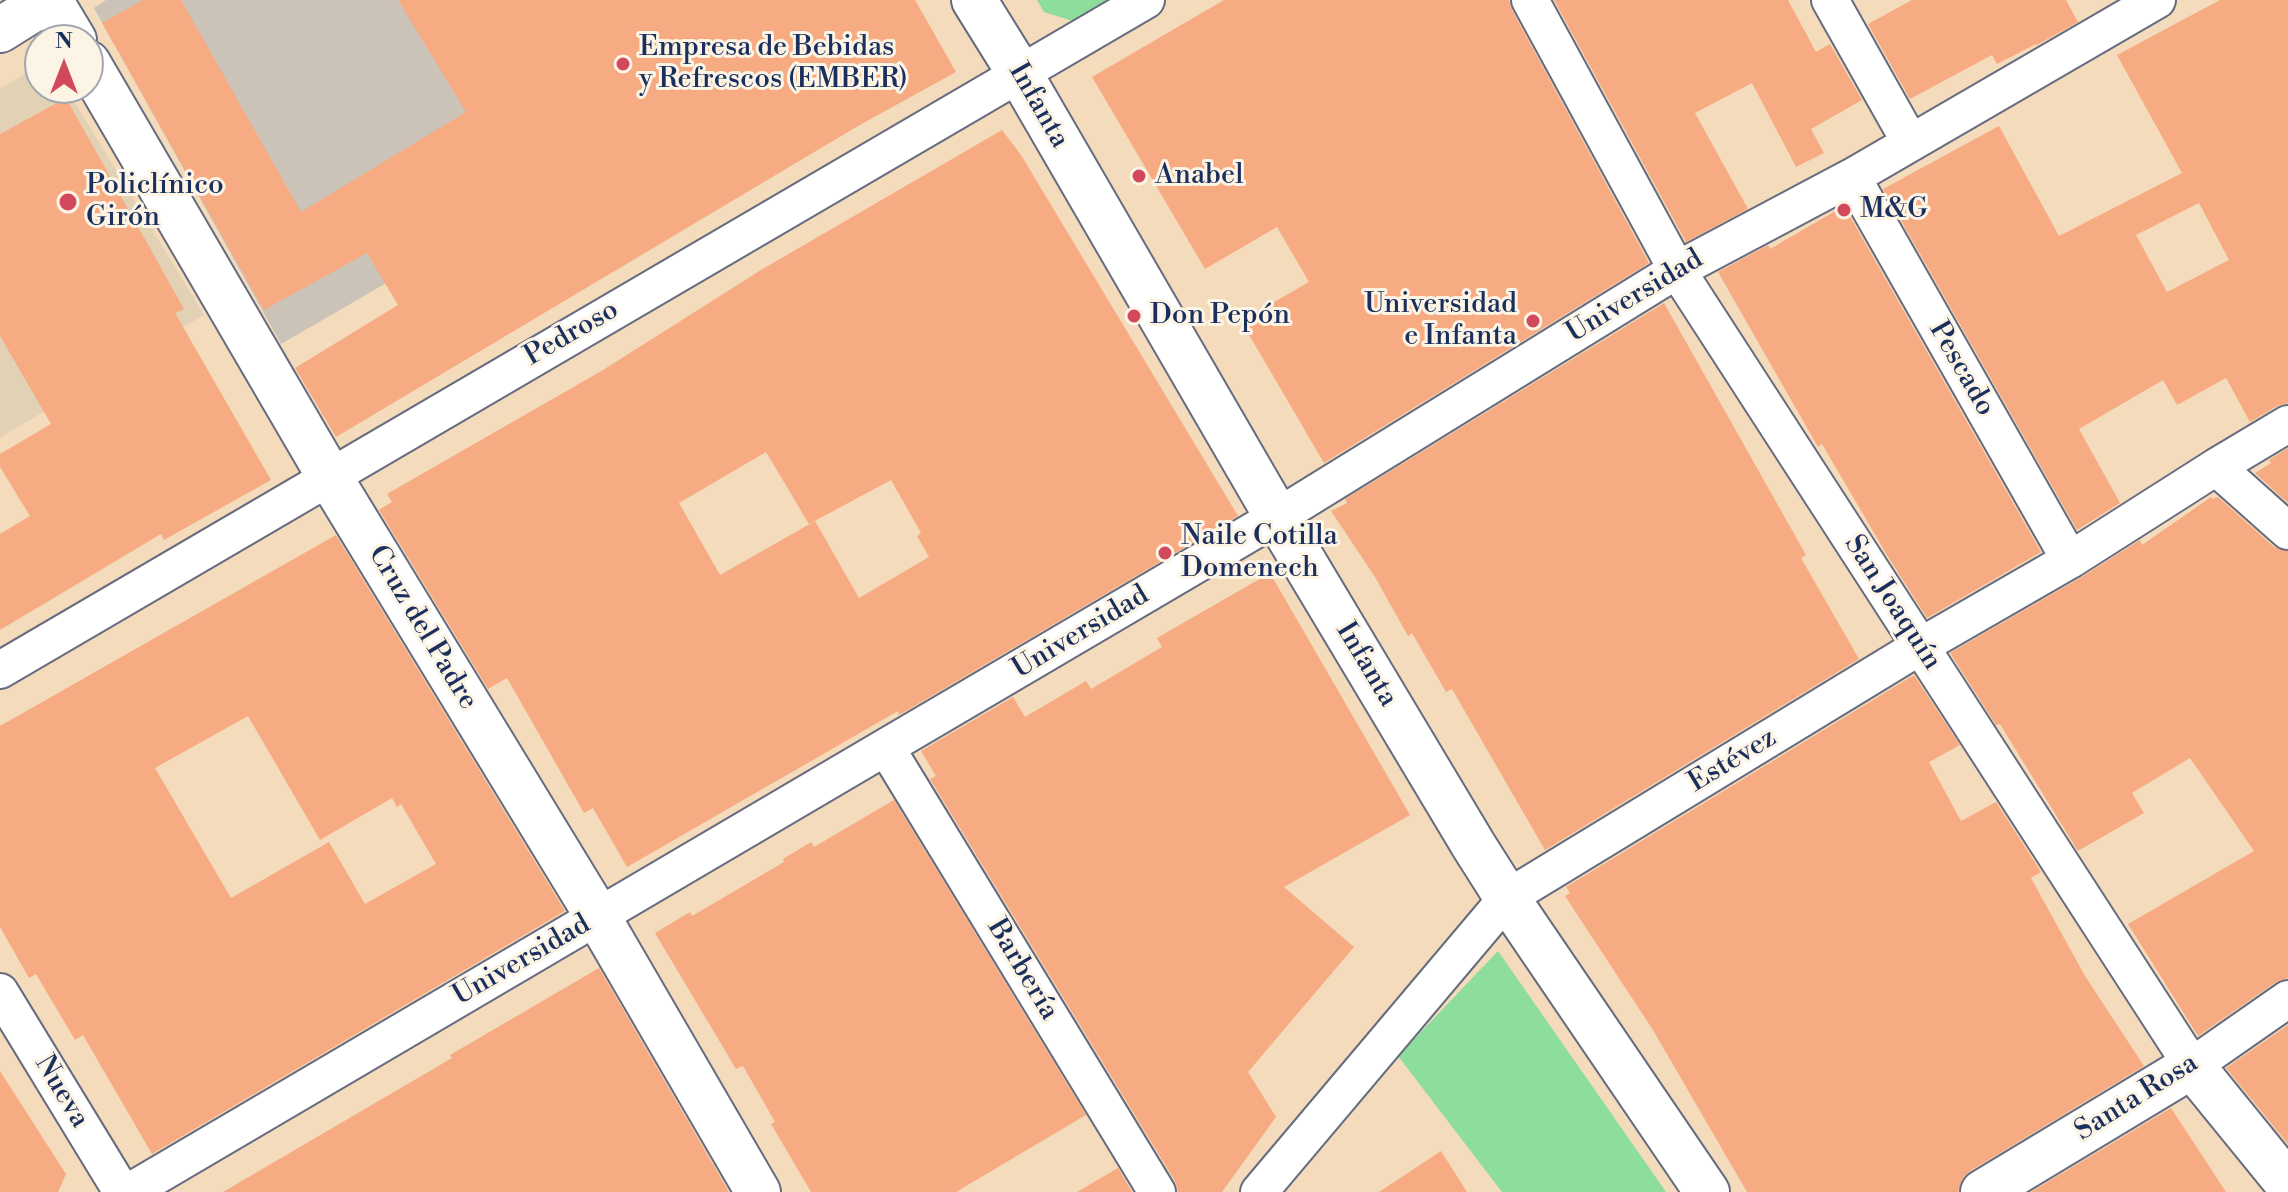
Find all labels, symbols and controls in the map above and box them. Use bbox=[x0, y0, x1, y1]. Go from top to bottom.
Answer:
north arrow bbox=[24, 24, 104, 104]
text: N bbox=[55, 28, 73, 55]
place label: Empresa de Bebidas y Refrescos (EMBER) bbox=[639, 31, 908, 97]
marker: Empresa de Bebidas y Refrescos (EMBER) bbox=[614, 55, 632, 73]
street label: Infanta bbox=[1000, 57, 1076, 155]
place label: Anabel bbox=[1155, 159, 1243, 193]
marker: Anabel bbox=[1130, 167, 1148, 185]
place label: Policlínico Girón bbox=[86, 169, 224, 235]
marker: Policlínico Girón bbox=[57, 191, 79, 213]
place label: M&G bbox=[1860, 193, 1928, 227]
marker: M&G bbox=[1835, 201, 1853, 219]
street label: Universidad bbox=[1561, 243, 1709, 351]
place label: Universidad e Infanta bbox=[1364, 288, 1517, 354]
street label: Pedroso bbox=[519, 294, 625, 374]
place label: Don Pepón bbox=[1150, 299, 1290, 333]
marker: Don Pepón bbox=[1125, 307, 1143, 325]
marker: Universidad e Infanta bbox=[1524, 312, 1542, 330]
street label: Pescado bbox=[1921, 316, 2001, 422]
place label: Naile Cotilla Domenech bbox=[1181, 520, 1338, 586]
street label: San Joaquín bbox=[1836, 529, 1948, 677]
street label: Cruz del Padre bbox=[360, 540, 484, 716]
marker: Naile Cotilla Domenech bbox=[1156, 544, 1174, 562]
street label: Universidad bbox=[1007, 579, 1155, 687]
street label: Infanta bbox=[1328, 617, 1404, 713]
street label: Estévez bbox=[1683, 722, 1783, 800]
street label: Universidad bbox=[447, 908, 597, 1014]
street label: Barbería bbox=[979, 913, 1065, 1027]
street label: Santa Rosa bbox=[2069, 1047, 2205, 1149]
street label: Nueva bbox=[26, 1050, 96, 1134]

